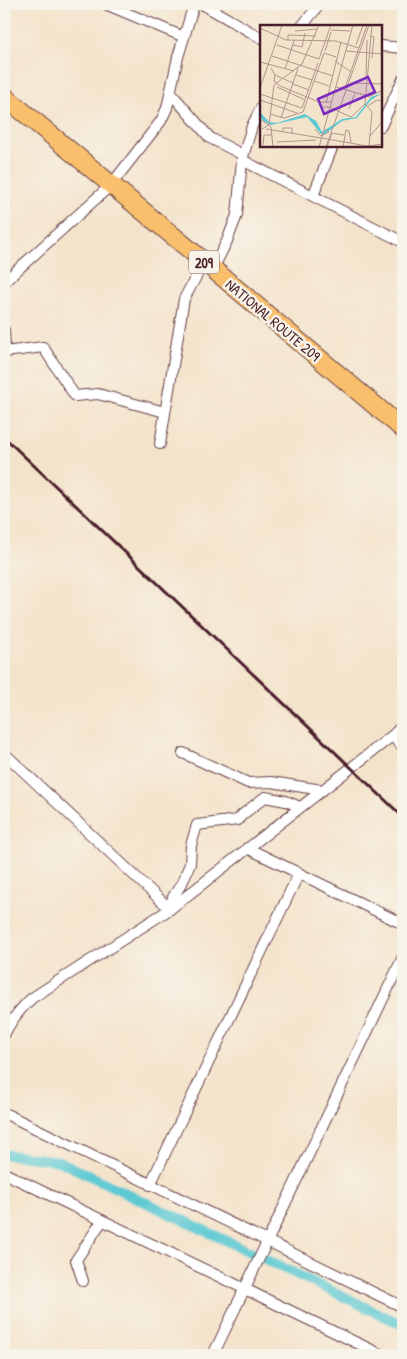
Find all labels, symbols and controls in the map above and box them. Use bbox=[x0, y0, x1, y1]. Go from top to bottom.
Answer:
inset map bbox=[260, 25, 382, 148]
road number: 209 bbox=[189, 250, 219, 274]
street label: NATIONAL ROUTE 209 bbox=[221, 274, 325, 366]

